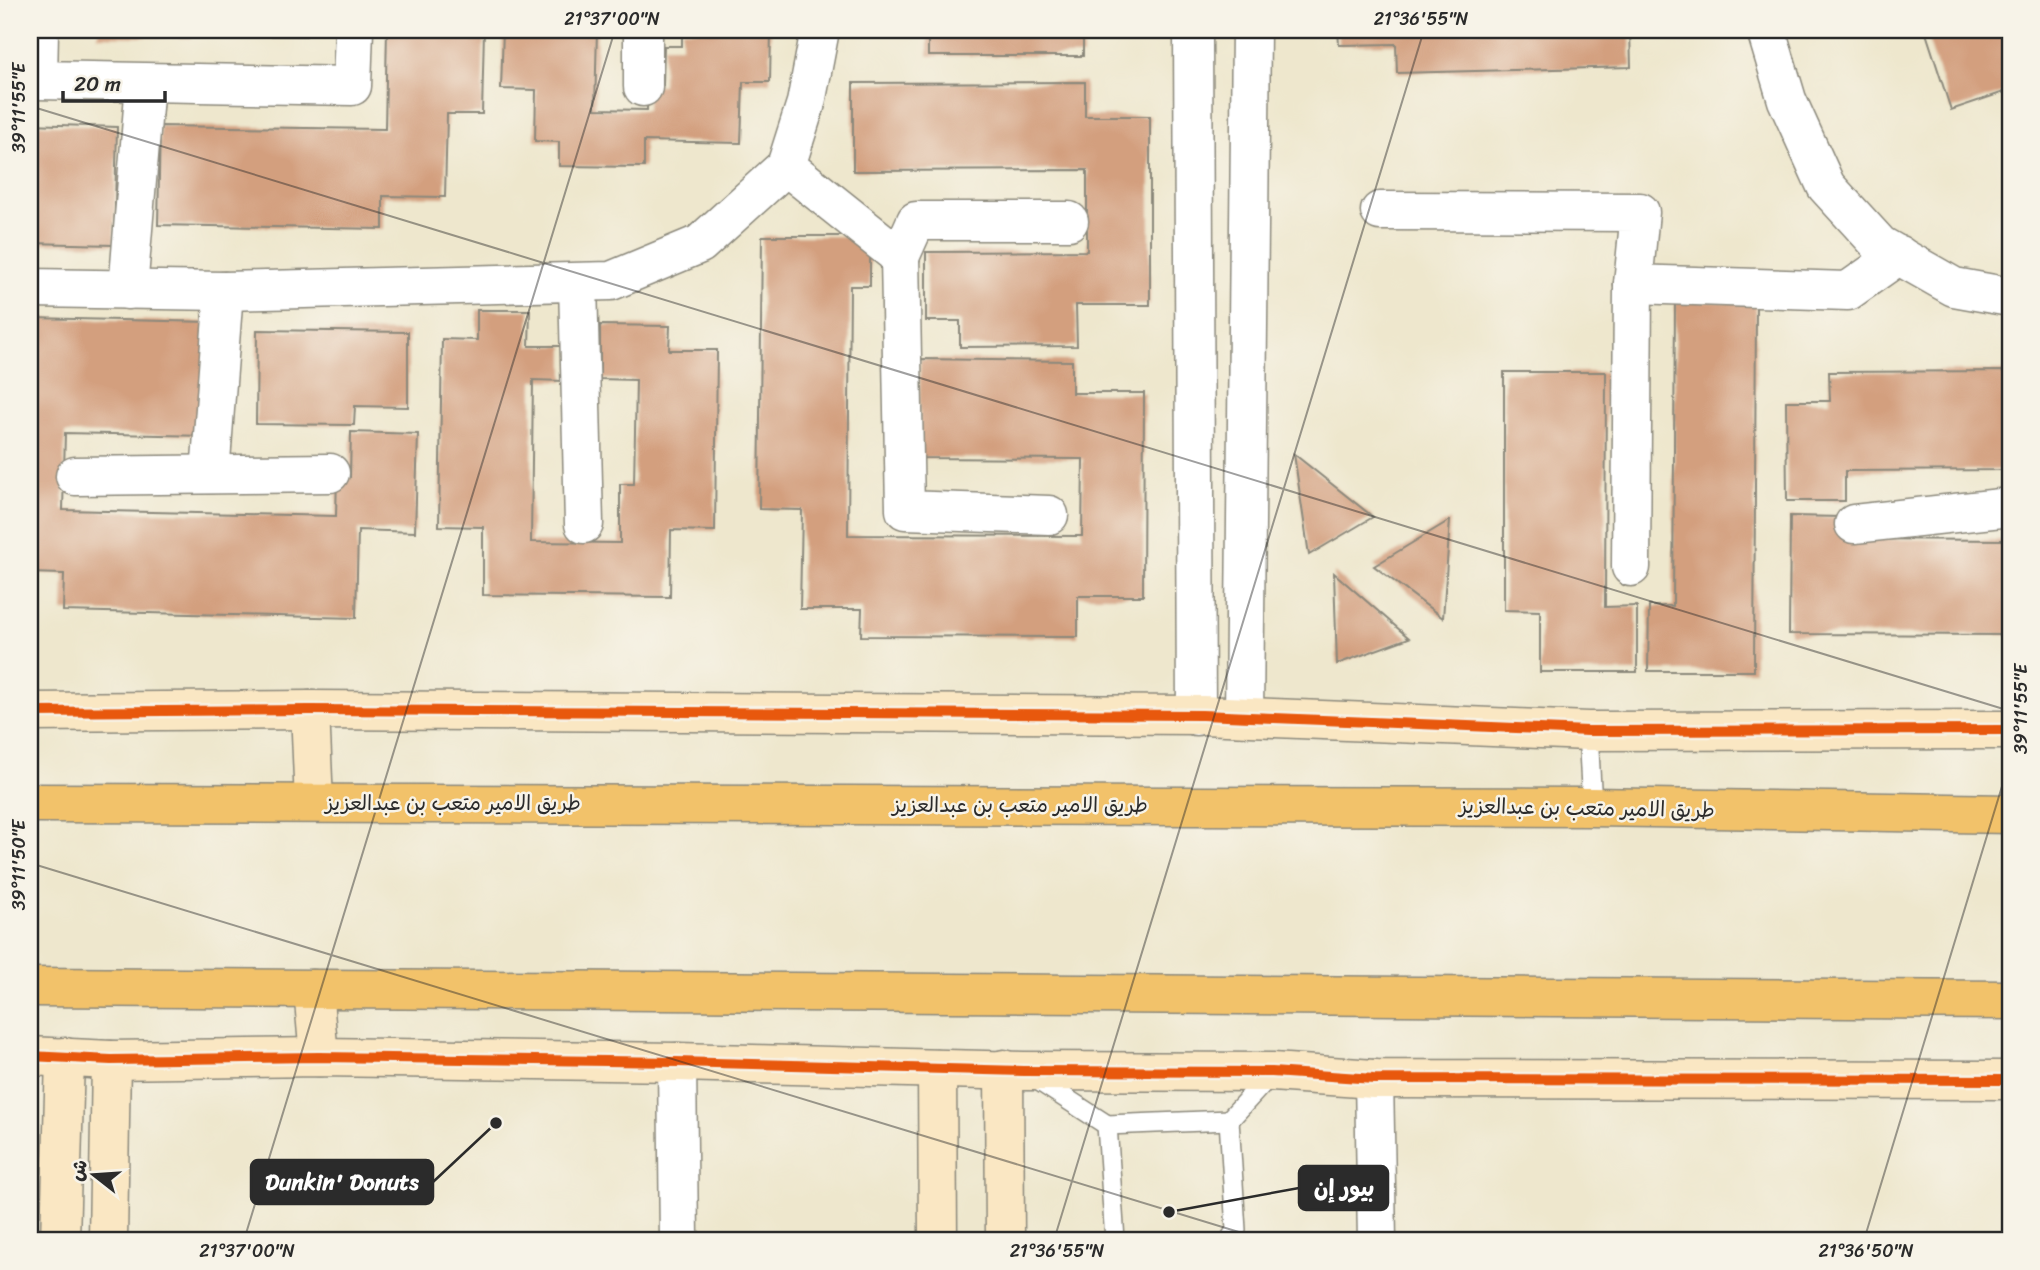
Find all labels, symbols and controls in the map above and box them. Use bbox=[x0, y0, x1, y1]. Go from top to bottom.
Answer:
text: 21°37'00"N bbox=[564, 3, 660, 35]
text: 21°36'55"N bbox=[1374, 3, 1469, 35]
scale bar bbox=[63, 60, 164, 104]
text: 39°11'55"E bbox=[3, 62, 35, 153]
text: 20 m bbox=[74, 65, 121, 103]
text: 39°11'55"E bbox=[2005, 663, 2037, 754]
street label: طريق الامير متعب بن عبدالعزيز bbox=[323, 784, 581, 822]
street label: طريق الامير متعب بن عبدالعزيز bbox=[890, 786, 1148, 824]
street label: طريق الامير متعب بن عبدالعزيز bbox=[1457, 787, 1715, 829]
text: 39°11'50"E bbox=[3, 819, 35, 910]
north arrow bbox=[60, 1140, 130, 1210]
text: ش bbox=[59, 1155, 97, 1185]
callout: Dunkin' Donuts bbox=[251, 1160, 433, 1204]
text: Dunkin' Donuts bbox=[265, 1162, 419, 1203]
callout: بيور إن bbox=[1299, 1166, 1388, 1210]
text: بيور إن bbox=[1314, 1168, 1374, 1209]
text: 21°37'00"N bbox=[199, 1235, 295, 1267]
text: 21°36'55"N bbox=[1010, 1235, 1105, 1267]
text: 21°36'50"N bbox=[1819, 1235, 1914, 1267]

